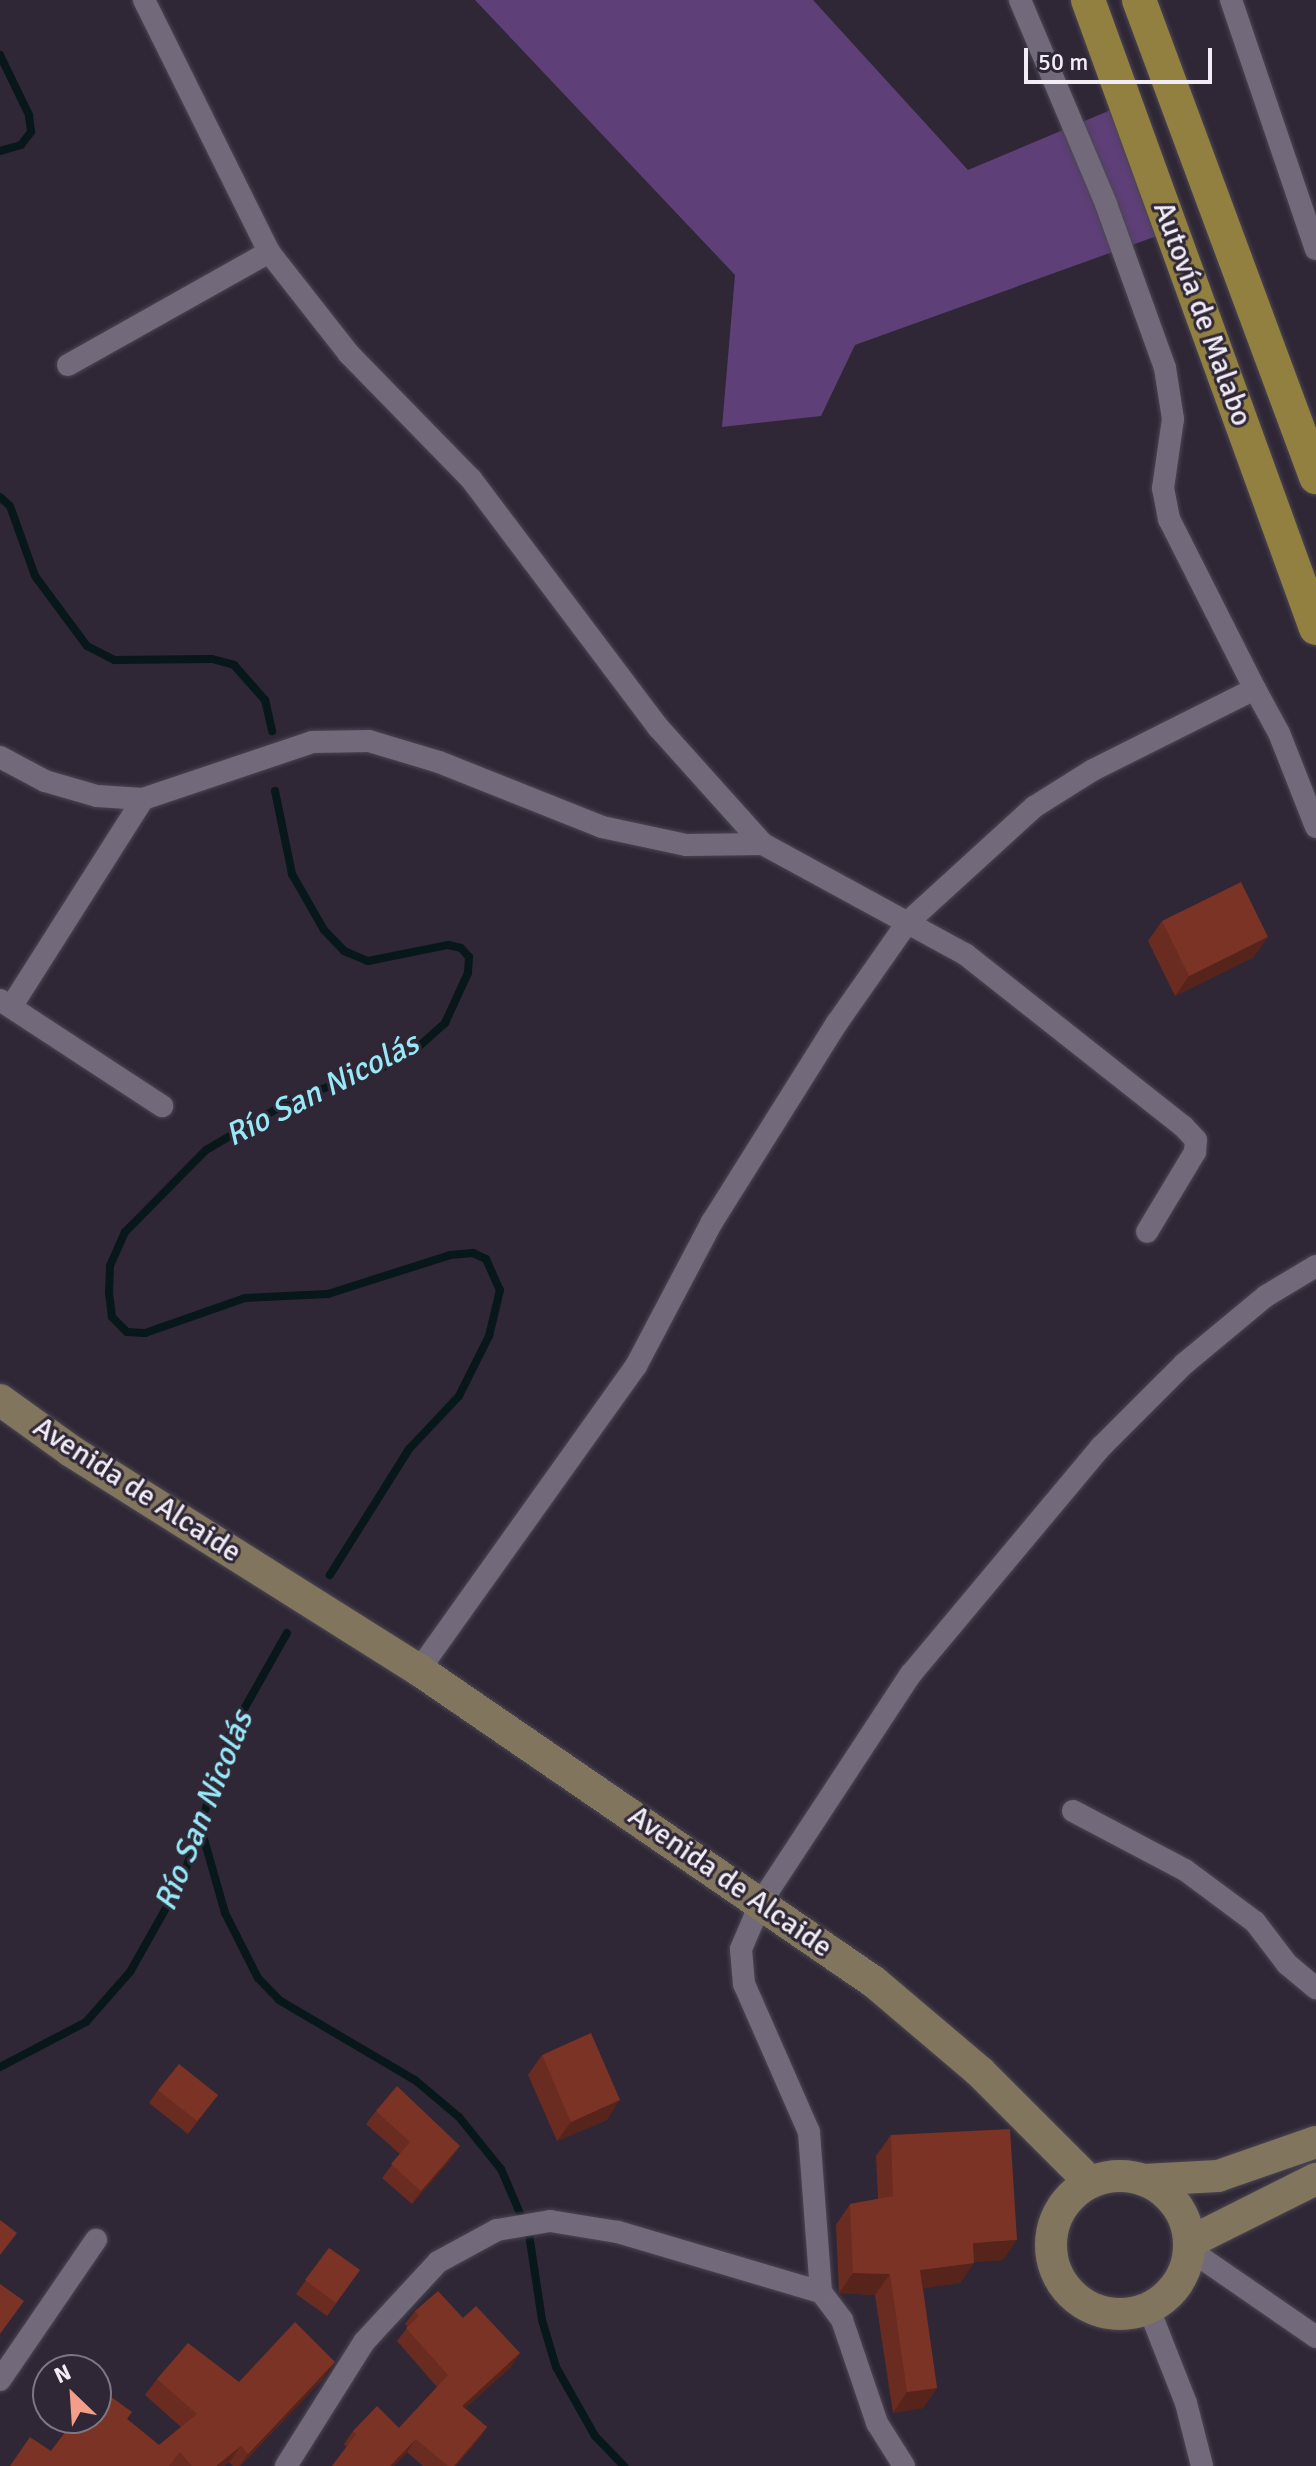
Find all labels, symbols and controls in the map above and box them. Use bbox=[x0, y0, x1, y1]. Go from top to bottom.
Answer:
scale bar bbox=[1028, 32, 1216, 82]
text: 50 m bbox=[1038, 47, 1088, 77]
street label: Autovía de Malabo bbox=[1145, 197, 1259, 431]
water label: Río San Nicolás bbox=[219, 1025, 425, 1155]
street label: Avenida de Alcaide bbox=[26, 1409, 248, 1571]
water label: Río San Nicolás bbox=[147, 1706, 261, 1916]
street label: Avenida de Alcaide bbox=[621, 1798, 839, 1966]
north arrow bbox=[32, 2354, 112, 2434]
text: N bbox=[50, 2358, 75, 2389]

